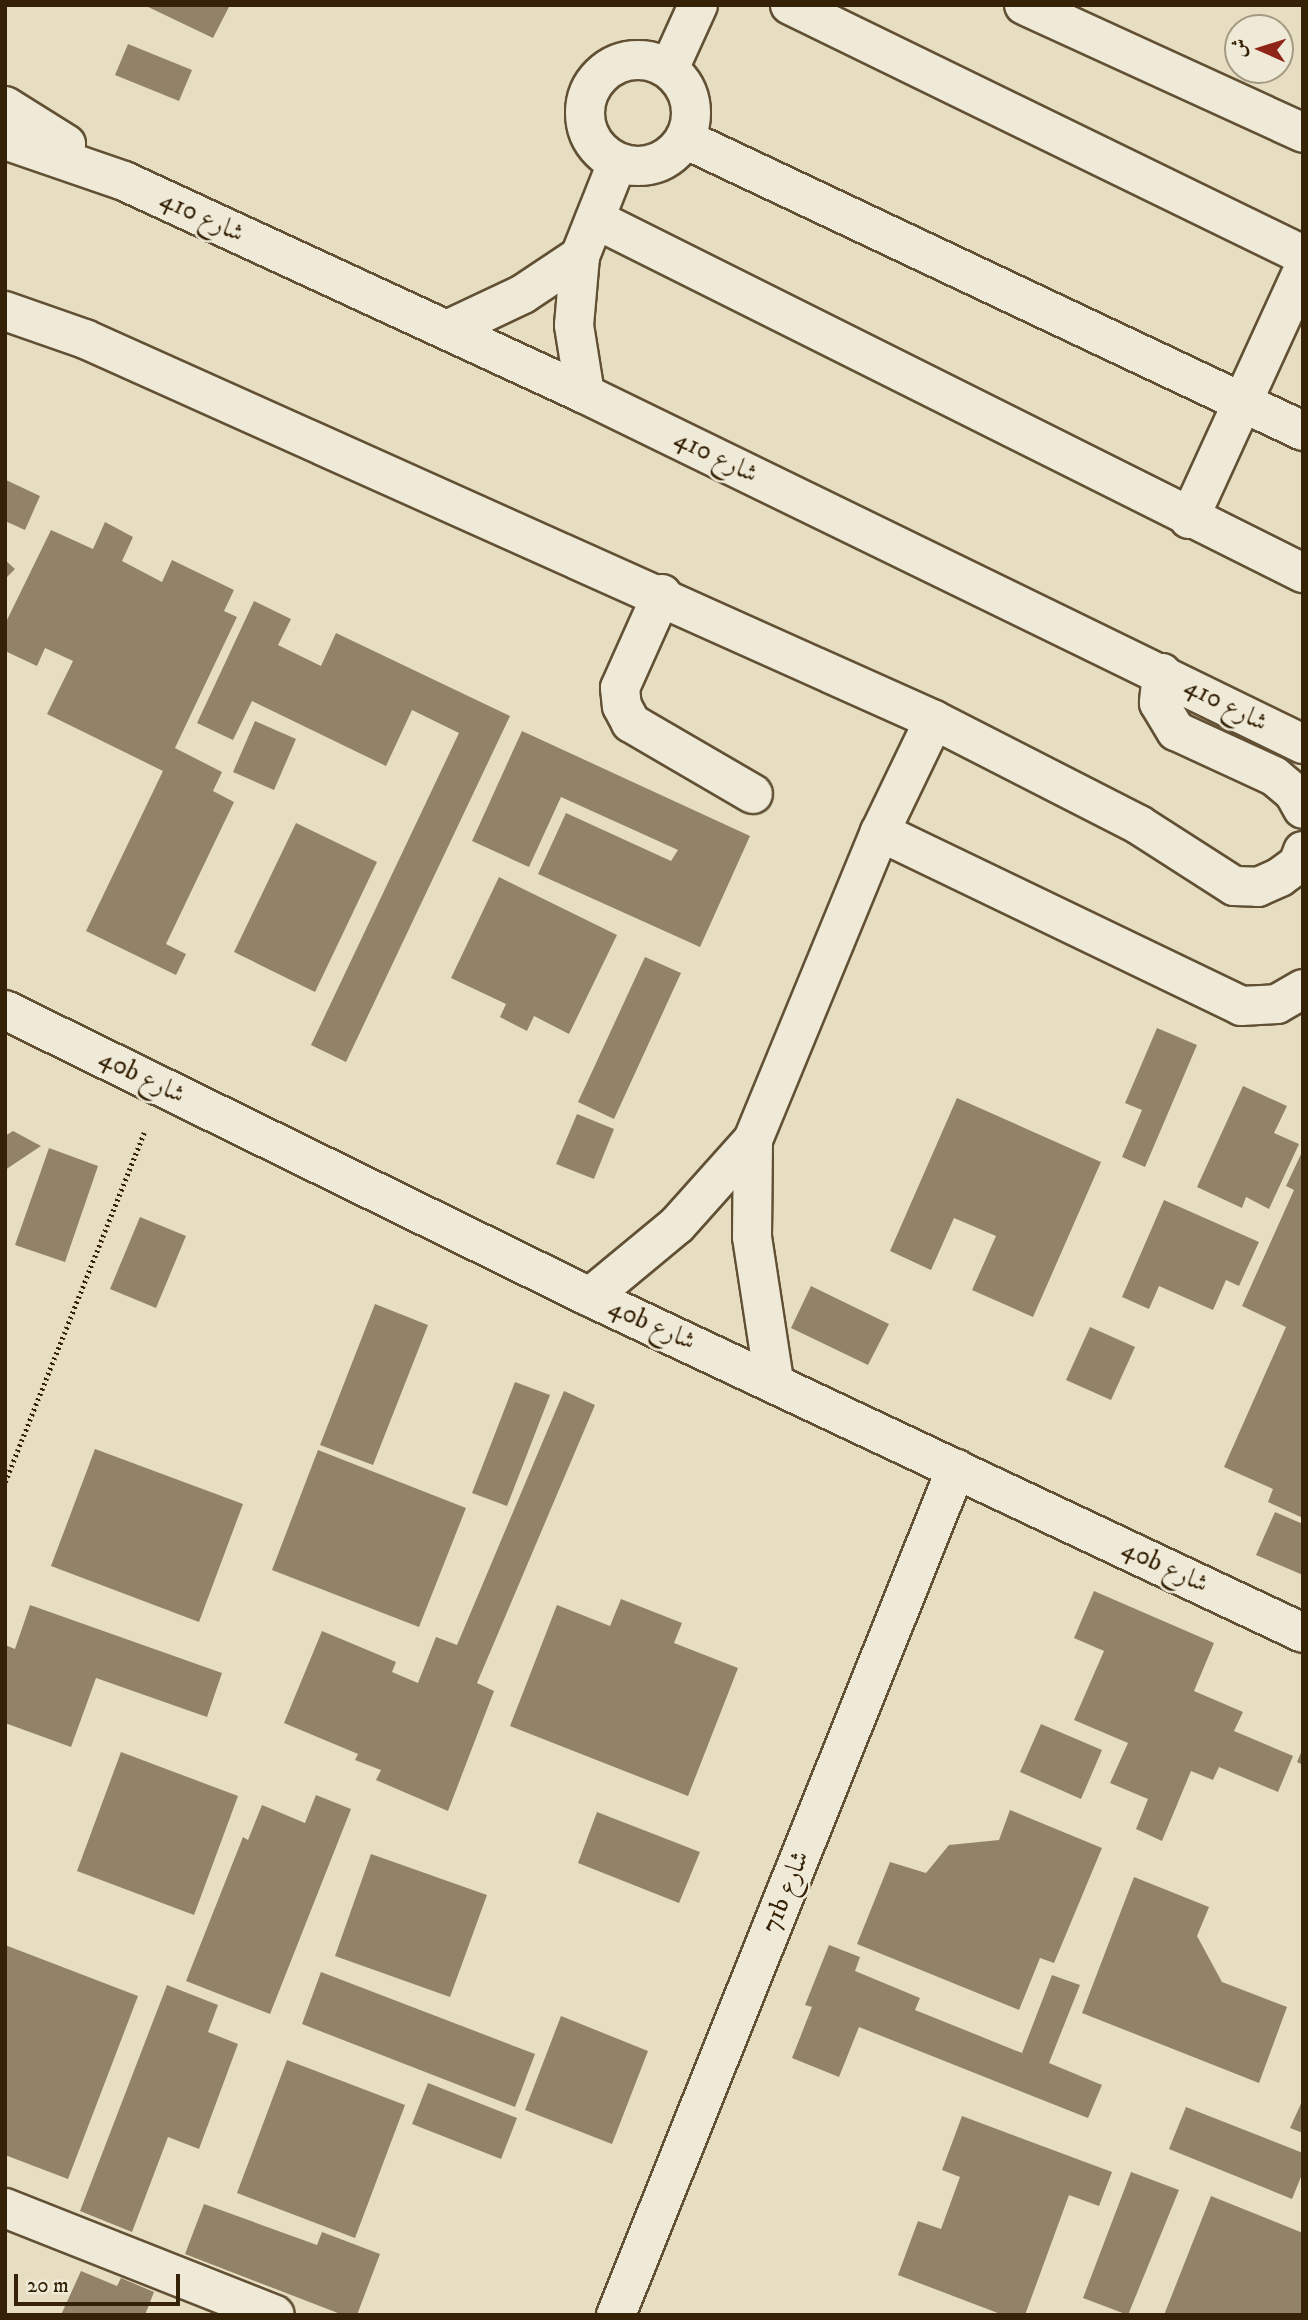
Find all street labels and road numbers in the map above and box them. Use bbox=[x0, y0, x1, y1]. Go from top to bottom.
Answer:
street label: شارع 410 bbox=[155, 184, 249, 250]
street label: شارع 410 bbox=[669, 423, 763, 491]
street label: شارع 410 bbox=[1179, 671, 1273, 739]
street label: 40b شارع bbox=[94, 1043, 190, 1111]
street label: 40b شارع bbox=[604, 1292, 700, 1358]
street label: 40b شارع bbox=[1117, 1533, 1213, 1601]
street label: 71b شارع bbox=[755, 1846, 817, 1938]

